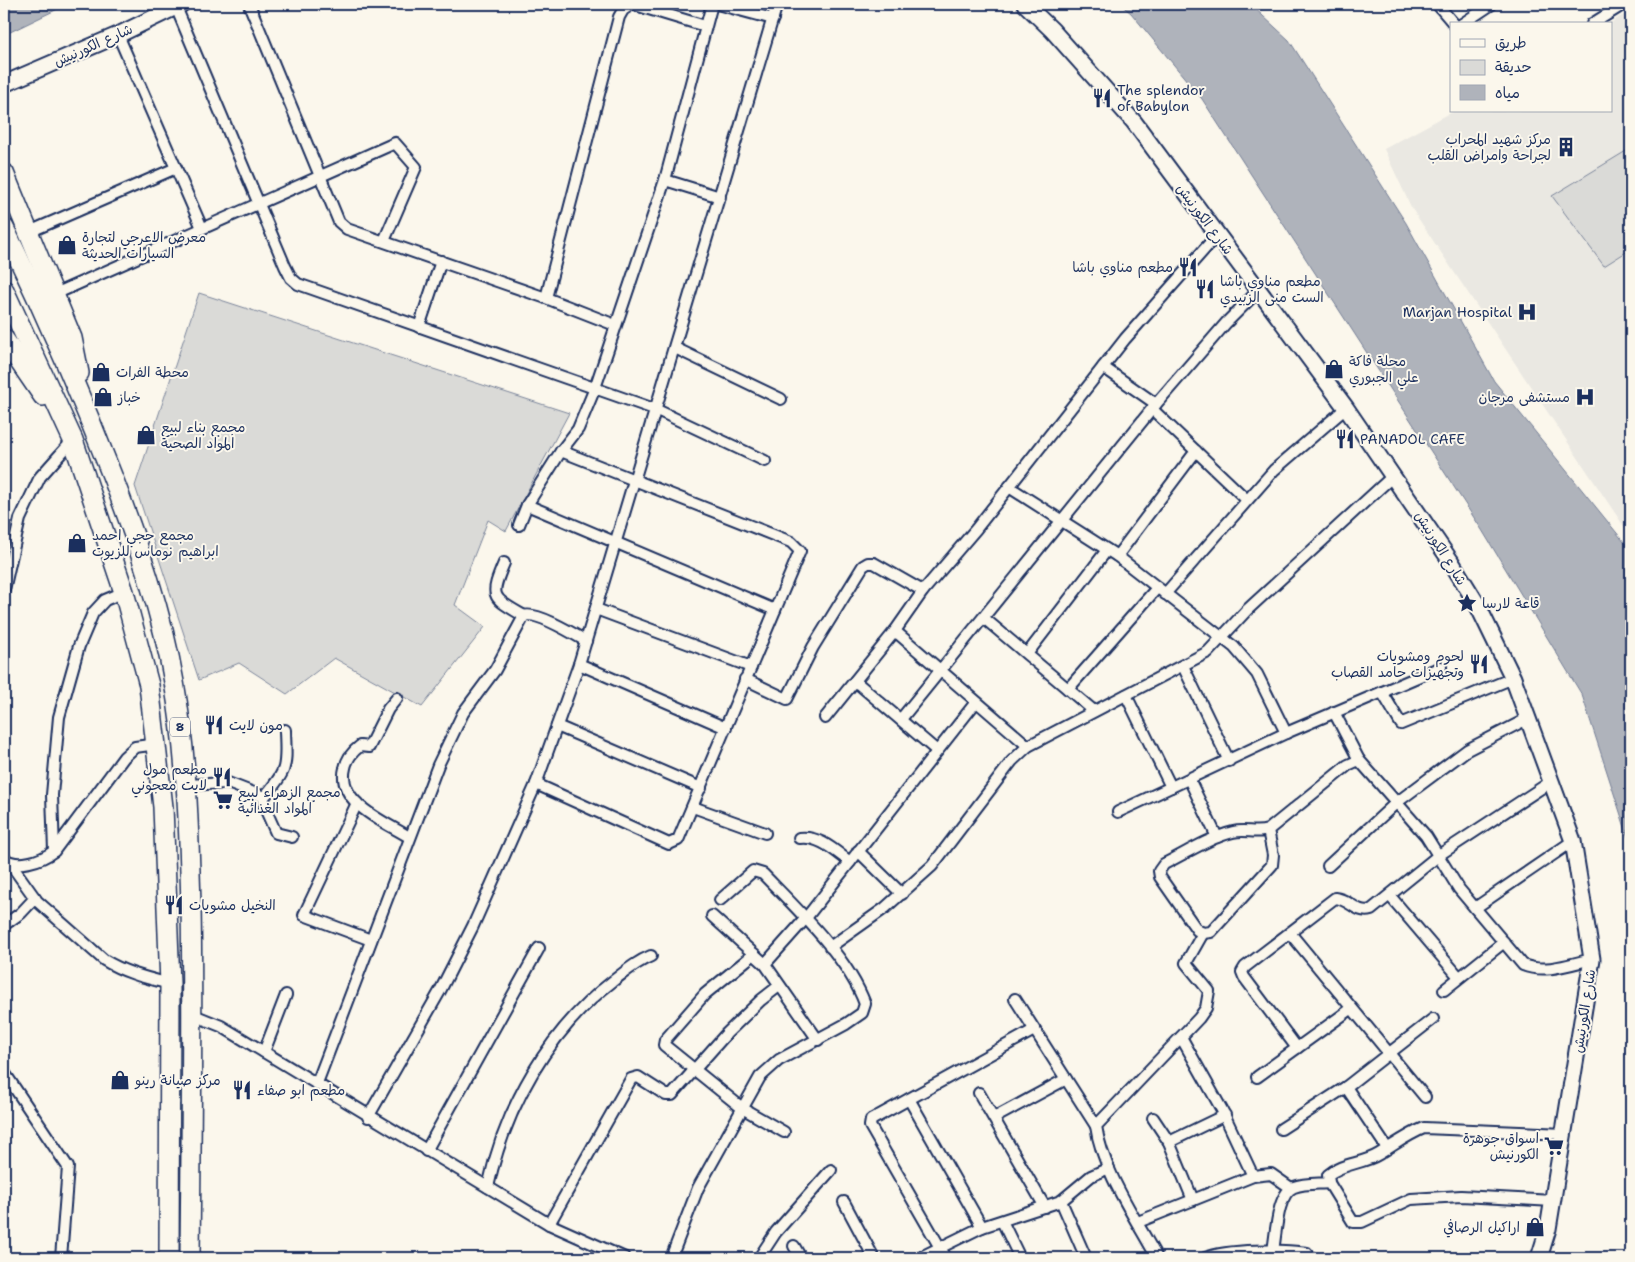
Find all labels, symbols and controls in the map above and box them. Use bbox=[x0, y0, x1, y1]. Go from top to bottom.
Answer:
street label: شارع الكورنيش bbox=[51, 20, 136, 71]
legend bbox=[1450, 22, 1612, 112]
text: طريق bbox=[1495, 33, 1527, 53]
text: حديقة bbox=[1495, 57, 1532, 77]
place label: The splendor of Babylon bbox=[1117, 81, 1205, 115]
text: مياه bbox=[1495, 83, 1520, 103]
restaurant icon: The splendor of Babylon bbox=[1091, 87, 1113, 109]
place label: مركز شهيد المحراب لجراحة وامراض القلب bbox=[1427, 130, 1551, 164]
building icon: مركز شهيد المحراب لجراحة وامراض القلب bbox=[1555, 136, 1577, 158]
street label: شارع الكورنيش bbox=[1172, 180, 1238, 259]
place label: معرض الاعرجي لتجارة السيارات الحديثة bbox=[82, 228, 206, 262]
shop icon: معرض الاعرجي لتجارة السيارات الحديثة bbox=[56, 234, 78, 256]
restaurant icon: مطعم مناوي باشا bbox=[1177, 256, 1199, 278]
place label: مطعم مناوي باشا bbox=[1072, 258, 1173, 278]
place label: مطعم مناوي باشا الست منى الزبيدي bbox=[1220, 272, 1324, 308]
restaurant icon: مطعم مناوي باشا الست منى الزبيدي bbox=[1194, 278, 1216, 300]
hospital icon: Marjan Hospital bbox=[1516, 301, 1538, 323]
place label: Marjan Hospital bbox=[1403, 303, 1513, 321]
place label: محلة فاكة علي الجبوري bbox=[1349, 352, 1419, 390]
shop icon: محلة فاكة علي الجبوري bbox=[1323, 358, 1345, 380]
shop icon: محطة الفرات bbox=[90, 361, 112, 383]
place label: محطة الفرات bbox=[116, 363, 189, 381]
shop icon: خباز bbox=[92, 386, 114, 408]
hospital icon: مستشفى مرجان bbox=[1574, 386, 1596, 408]
place label: خباز bbox=[117, 388, 141, 406]
place label: مستشفى مرجان bbox=[1478, 388, 1570, 406]
place label: مجمع بناء لبيع المواد الصحية bbox=[161, 418, 245, 452]
shop icon: مجمع بناء لبيع المواد الصحية bbox=[135, 424, 157, 446]
restaurant icon: PANADOL CAFE bbox=[1334, 428, 1356, 450]
place label: PANADOL CAFE bbox=[1360, 430, 1465, 448]
street label: شارع الكورنيش bbox=[1410, 507, 1471, 589]
place label: مجمع حجي احمد ابراهيم نوماس للزيوت bbox=[92, 526, 219, 562]
shop icon: مجمع حجي احمد ابراهيم نوماس للزيوت bbox=[66, 532, 88, 554]
place icon: قاعة لارسا bbox=[1456, 592, 1478, 614]
place label: قاعة لارسا bbox=[1482, 594, 1540, 612]
place label: لحوم ومشويات وتجهيزات حامد القصاب bbox=[1331, 647, 1464, 681]
restaurant icon: لحوم ومشويات وتجهيزات حامد القصاب bbox=[1468, 653, 1490, 675]
restaurant icon: مون لايت bbox=[203, 714, 225, 736]
place label: مون لايت bbox=[229, 716, 283, 734]
road number: 8 bbox=[170, 718, 190, 736]
place label: مطعم مول لايت معجوني bbox=[131, 760, 207, 798]
restaurant icon: مطعم مول لايت معجوني bbox=[211, 766, 233, 788]
place label: مجمع الزهراء لبيع المواد الغذائية bbox=[238, 783, 341, 817]
supermarket icon: مجمع الزهراء لبيع المواد الغذائية bbox=[212, 789, 234, 811]
restaurant icon: النخيل مشويات bbox=[163, 894, 185, 916]
place label: النخيل مشويات bbox=[189, 896, 276, 914]
street label: شارع الكورنيش bbox=[1569, 968, 1600, 1054]
shop icon: مركز صيانة رينو bbox=[109, 1069, 131, 1091]
place label: مركز صيانة رينو bbox=[134, 1071, 221, 1090]
restaurant icon: مطعم ابو صفاء bbox=[231, 1079, 253, 1101]
place label: مطعم ابو صفاء bbox=[257, 1081, 345, 1101]
place label: اسواق جوهرة الكورنيش bbox=[1463, 1129, 1539, 1163]
supermarket icon: اسواق جوهرة الكورنيش bbox=[1543, 1135, 1565, 1157]
shop icon: اراكيل الرصافي bbox=[1524, 1216, 1546, 1238]
place label: اراكيل الرصافي bbox=[1443, 1218, 1520, 1238]

